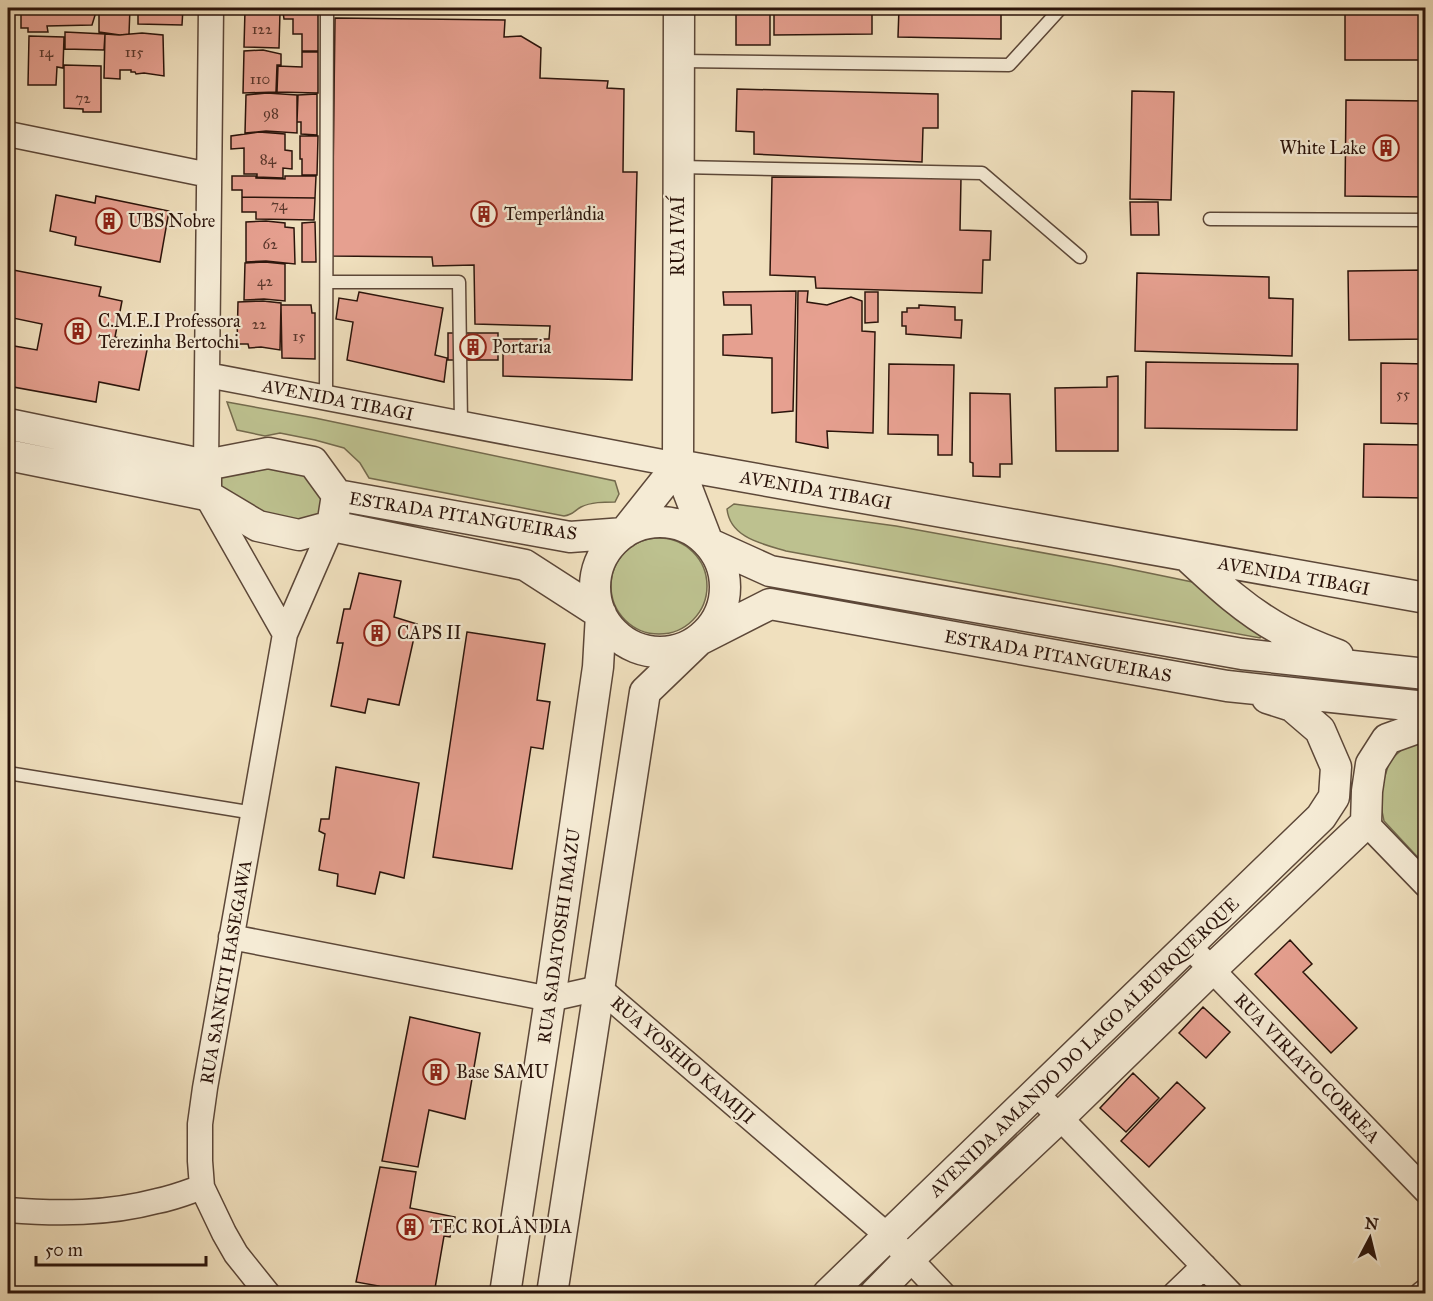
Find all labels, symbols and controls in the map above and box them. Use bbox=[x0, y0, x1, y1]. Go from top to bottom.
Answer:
house number: 122 bbox=[252, 20, 273, 38]
house number: 14 bbox=[39, 43, 54, 61]
house number: 115 bbox=[125, 43, 143, 61]
house number: 110 bbox=[250, 70, 270, 88]
house number: 72 bbox=[75, 89, 91, 107]
house number: 98 bbox=[263, 104, 279, 122]
building icon: White Lake bbox=[1371, 133, 1401, 163]
place label: White Lake bbox=[1280, 137, 1366, 159]
house number: 84 bbox=[260, 150, 277, 168]
street label: RUA IVAÍ bbox=[665, 195, 689, 276]
house number: 74 bbox=[271, 196, 288, 214]
building icon: Temperlândia bbox=[469, 199, 499, 229]
place label: Temperlândia bbox=[504, 203, 605, 225]
building icon: UBS Nobre bbox=[94, 206, 124, 236]
place label: UBS Nobre bbox=[128, 210, 215, 232]
house number: 62 bbox=[262, 235, 278, 253]
house number: 42 bbox=[257, 272, 273, 290]
place label: C.M.E.I Professora Terezinha Bertochi bbox=[98, 310, 241, 353]
house number: 22 bbox=[252, 315, 267, 333]
building icon: C.M.E.I Professora Terezinha Bertochi bbox=[63, 316, 93, 346]
house number: 15 bbox=[293, 327, 305, 345]
building icon: Portaria bbox=[458, 332, 488, 362]
place label: Portaria bbox=[492, 336, 551, 358]
street label: AVENIDA TIBAGI bbox=[260, 374, 416, 425]
house number: 55 bbox=[1396, 385, 1410, 403]
street label: AVENIDA TIBAGI bbox=[738, 466, 894, 514]
street label: ESTRADA PITANGUEIRAS bbox=[347, 487, 579, 545]
street label: AVENIDA TIBAGI bbox=[1216, 552, 1372, 600]
building icon: CAPS II bbox=[362, 618, 392, 648]
place label: CAPS II bbox=[397, 622, 462, 644]
street label: ESTRADA PITANGUEIRAS bbox=[943, 625, 1173, 687]
street label: RUA SADATOSHI IMAZU bbox=[533, 826, 585, 1045]
street label: RUA SANKITI HASEGAWA bbox=[195, 858, 257, 1086]
street label: AVENIDA AMANDO DO LAGO ALBURQUERQUE bbox=[924, 892, 1244, 1202]
street label: RUA VIRIATO CORREA bbox=[1230, 988, 1384, 1148]
street label: RUA YOSHIO KAMIJI bbox=[606, 992, 760, 1129]
building icon: Base SAMU bbox=[421, 1057, 451, 1087]
place label: Base SAMU bbox=[456, 1061, 549, 1083]
north arrow bbox=[1340, 1208, 1400, 1268]
building icon: TEC ROLÂNDIA bbox=[395, 1212, 425, 1242]
text: N bbox=[1364, 1213, 1380, 1234]
place label: TEC ROLÂNDIA bbox=[430, 1215, 572, 1238]
scale bar bbox=[36, 1229, 206, 1267]
text: 50 m bbox=[45, 1239, 83, 1261]

